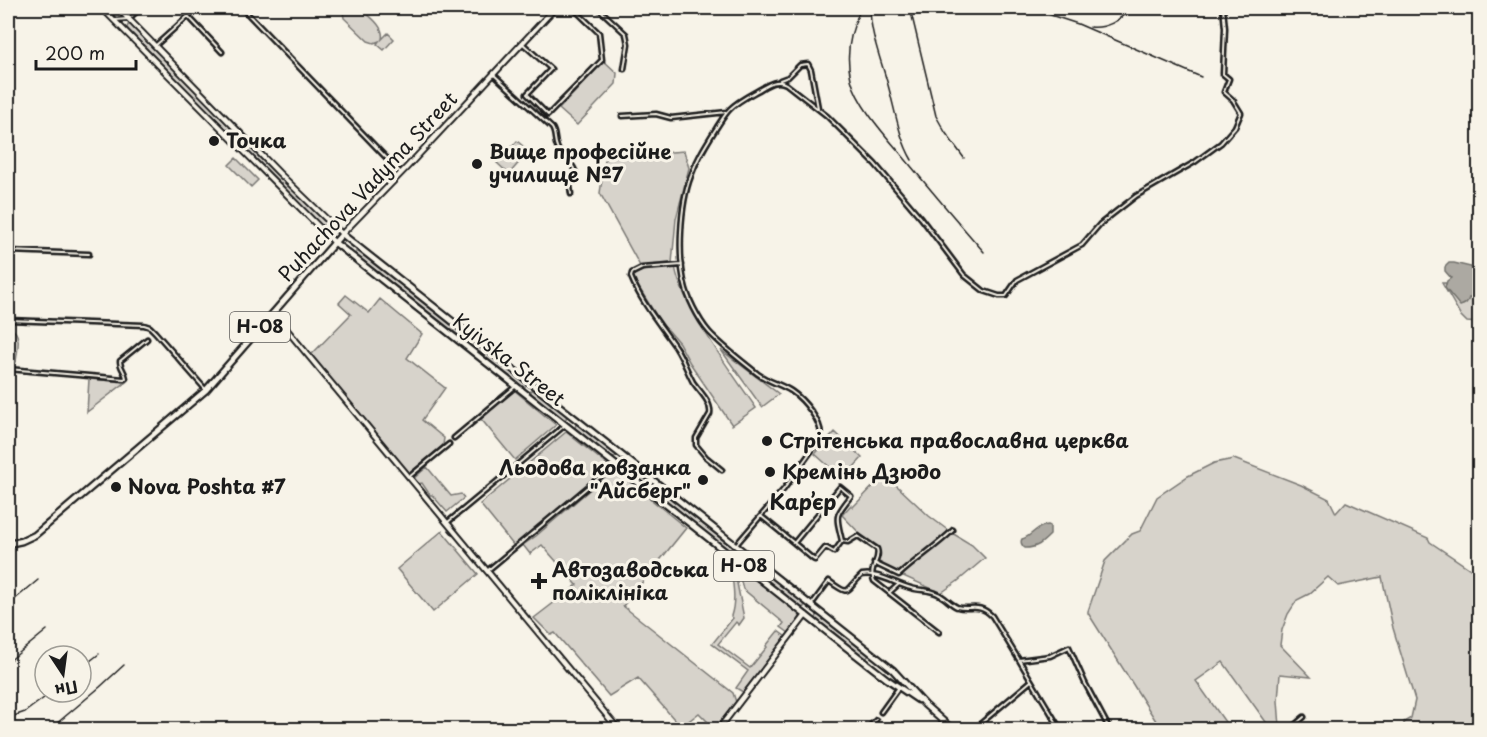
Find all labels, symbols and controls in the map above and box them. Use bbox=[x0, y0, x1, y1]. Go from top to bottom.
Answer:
scale bar bbox=[36, 33, 136, 71]
text: 200 m bbox=[45, 39, 105, 66]
street label: Puhachova Vadyma Street bbox=[271, 84, 464, 288]
place label: Точка bbox=[226, 125, 286, 155]
marker: Точка bbox=[207, 134, 221, 148]
place label: Вище професійне училище №7 bbox=[489, 136, 671, 189]
marker: Вище професійне училище №7 bbox=[470, 157, 484, 171]
street label: Kyivska Street bbox=[447, 306, 572, 413]
road number: Н-08 bbox=[230, 312, 290, 342]
place label: Стрітенська православна церква bbox=[779, 425, 1129, 455]
marker: Стрітенська православна церква bbox=[760, 434, 774, 448]
place label: Льодова ковзанка "Айсберг" bbox=[499, 452, 691, 505]
place label: Кремінь Дзюдо bbox=[782, 456, 941, 486]
marker: Кремінь Дзюдо bbox=[763, 465, 777, 479]
place label: Nova Poshta #7 bbox=[128, 471, 286, 501]
marker: Льодова ковзанка "Айсберг" bbox=[696, 473, 710, 487]
marker: Nova Poshta #7 bbox=[109, 480, 123, 494]
district label: Кар’єр bbox=[770, 485, 836, 517]
road number: Н-08 bbox=[714, 551, 774, 581]
place label: Автозаводська поліклініка bbox=[552, 554, 710, 607]
marker: Автозаводська поліклініка bbox=[530, 572, 548, 590]
north arrow bbox=[33, 644, 93, 704]
text: Пн bbox=[53, 675, 81, 704]

